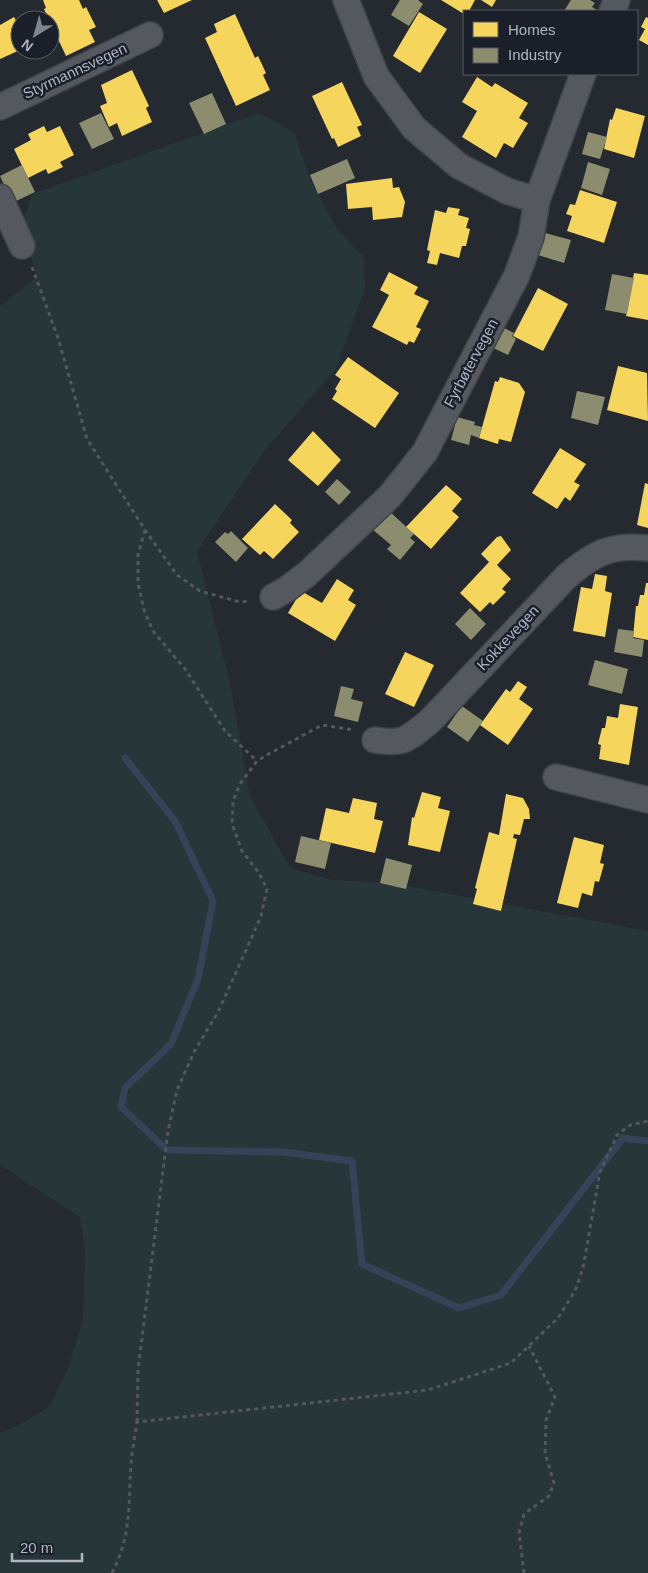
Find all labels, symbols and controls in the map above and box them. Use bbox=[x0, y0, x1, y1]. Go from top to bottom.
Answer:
north arrow bbox=[10, 10, 60, 60]
legend bbox=[463, 10, 638, 75]
text: Homes bbox=[508, 21, 556, 38]
text: N bbox=[18, 36, 36, 55]
street label: Styrmannsvegen bbox=[20, 39, 129, 102]
text: Industry bbox=[508, 46, 562, 63]
street label: Fyrbøtervegen bbox=[440, 316, 501, 410]
street label: Kokkevegen bbox=[473, 602, 542, 674]
scale bar bbox=[12, 1530, 82, 1562]
text: 20 m bbox=[20, 1539, 53, 1556]

